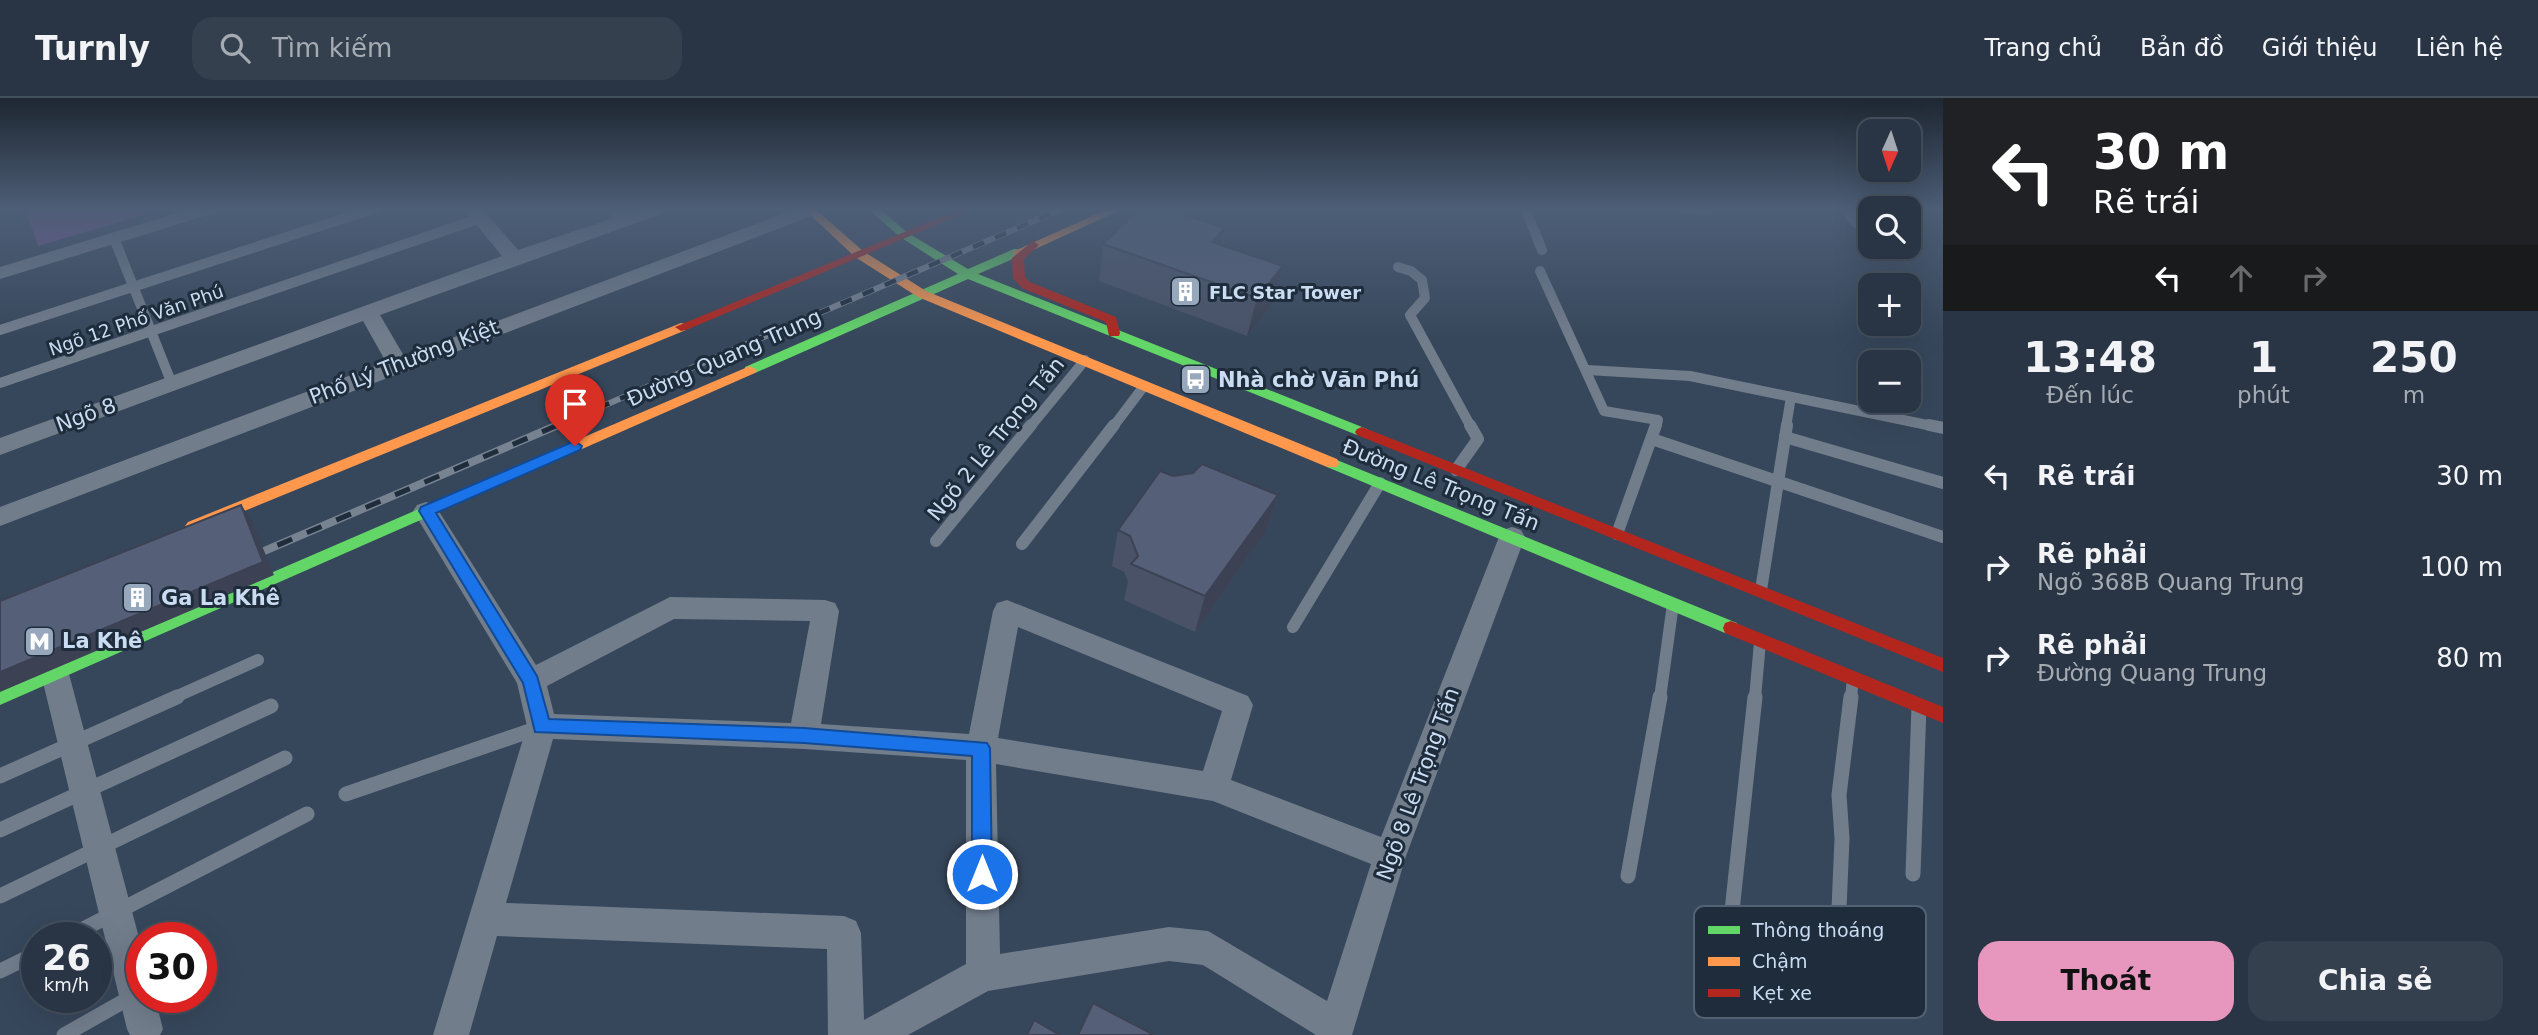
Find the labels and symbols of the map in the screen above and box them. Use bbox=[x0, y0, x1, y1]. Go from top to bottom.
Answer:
north arrow bbox=[1858, 119, 1922, 182]
building icon: FLC Star Tower bbox=[1169, 275, 1203, 309]
street label: Ngõ 12 Phố Văn Phú bbox=[46, 280, 226, 360]
place label: FLC Star Tower bbox=[1209, 282, 1361, 303]
street label: Đường Quang Trung bbox=[623, 304, 825, 412]
street label: Phố Lý Thường Kiệt bbox=[306, 315, 502, 409]
street label: Ngõ 2 Lê Trọng Tấn bbox=[923, 353, 1069, 525]
bus stop icon: Nhà chờ Văn Phú bbox=[1178, 363, 1212, 397]
place label: Nhà chờ Văn Phú bbox=[1218, 368, 1419, 392]
pin bbox=[545, 374, 605, 446]
street label: Ngõ 8 bbox=[53, 393, 119, 437]
street label: Đường Lê Trọng Tấn bbox=[1339, 434, 1543, 536]
building icon: Ga La Khê bbox=[121, 581, 155, 615]
place label: Ga La Khê bbox=[161, 586, 280, 610]
metro station icon: La Khê bbox=[22, 624, 56, 658]
place label: La Khê bbox=[62, 629, 142, 653]
street label: Ngõ 8 Lê Trọng Tấn bbox=[1372, 684, 1464, 884]
position arrow bbox=[945, 837, 1019, 911]
legend bbox=[1694, 906, 1926, 1018]
text: Thông thoáng bbox=[1751, 919, 1884, 941]
speed limit sign: 30 bbox=[126, 922, 217, 1013]
text: Chậm bbox=[1752, 950, 1807, 972]
text: Kẹt xe bbox=[1752, 982, 1812, 1004]

